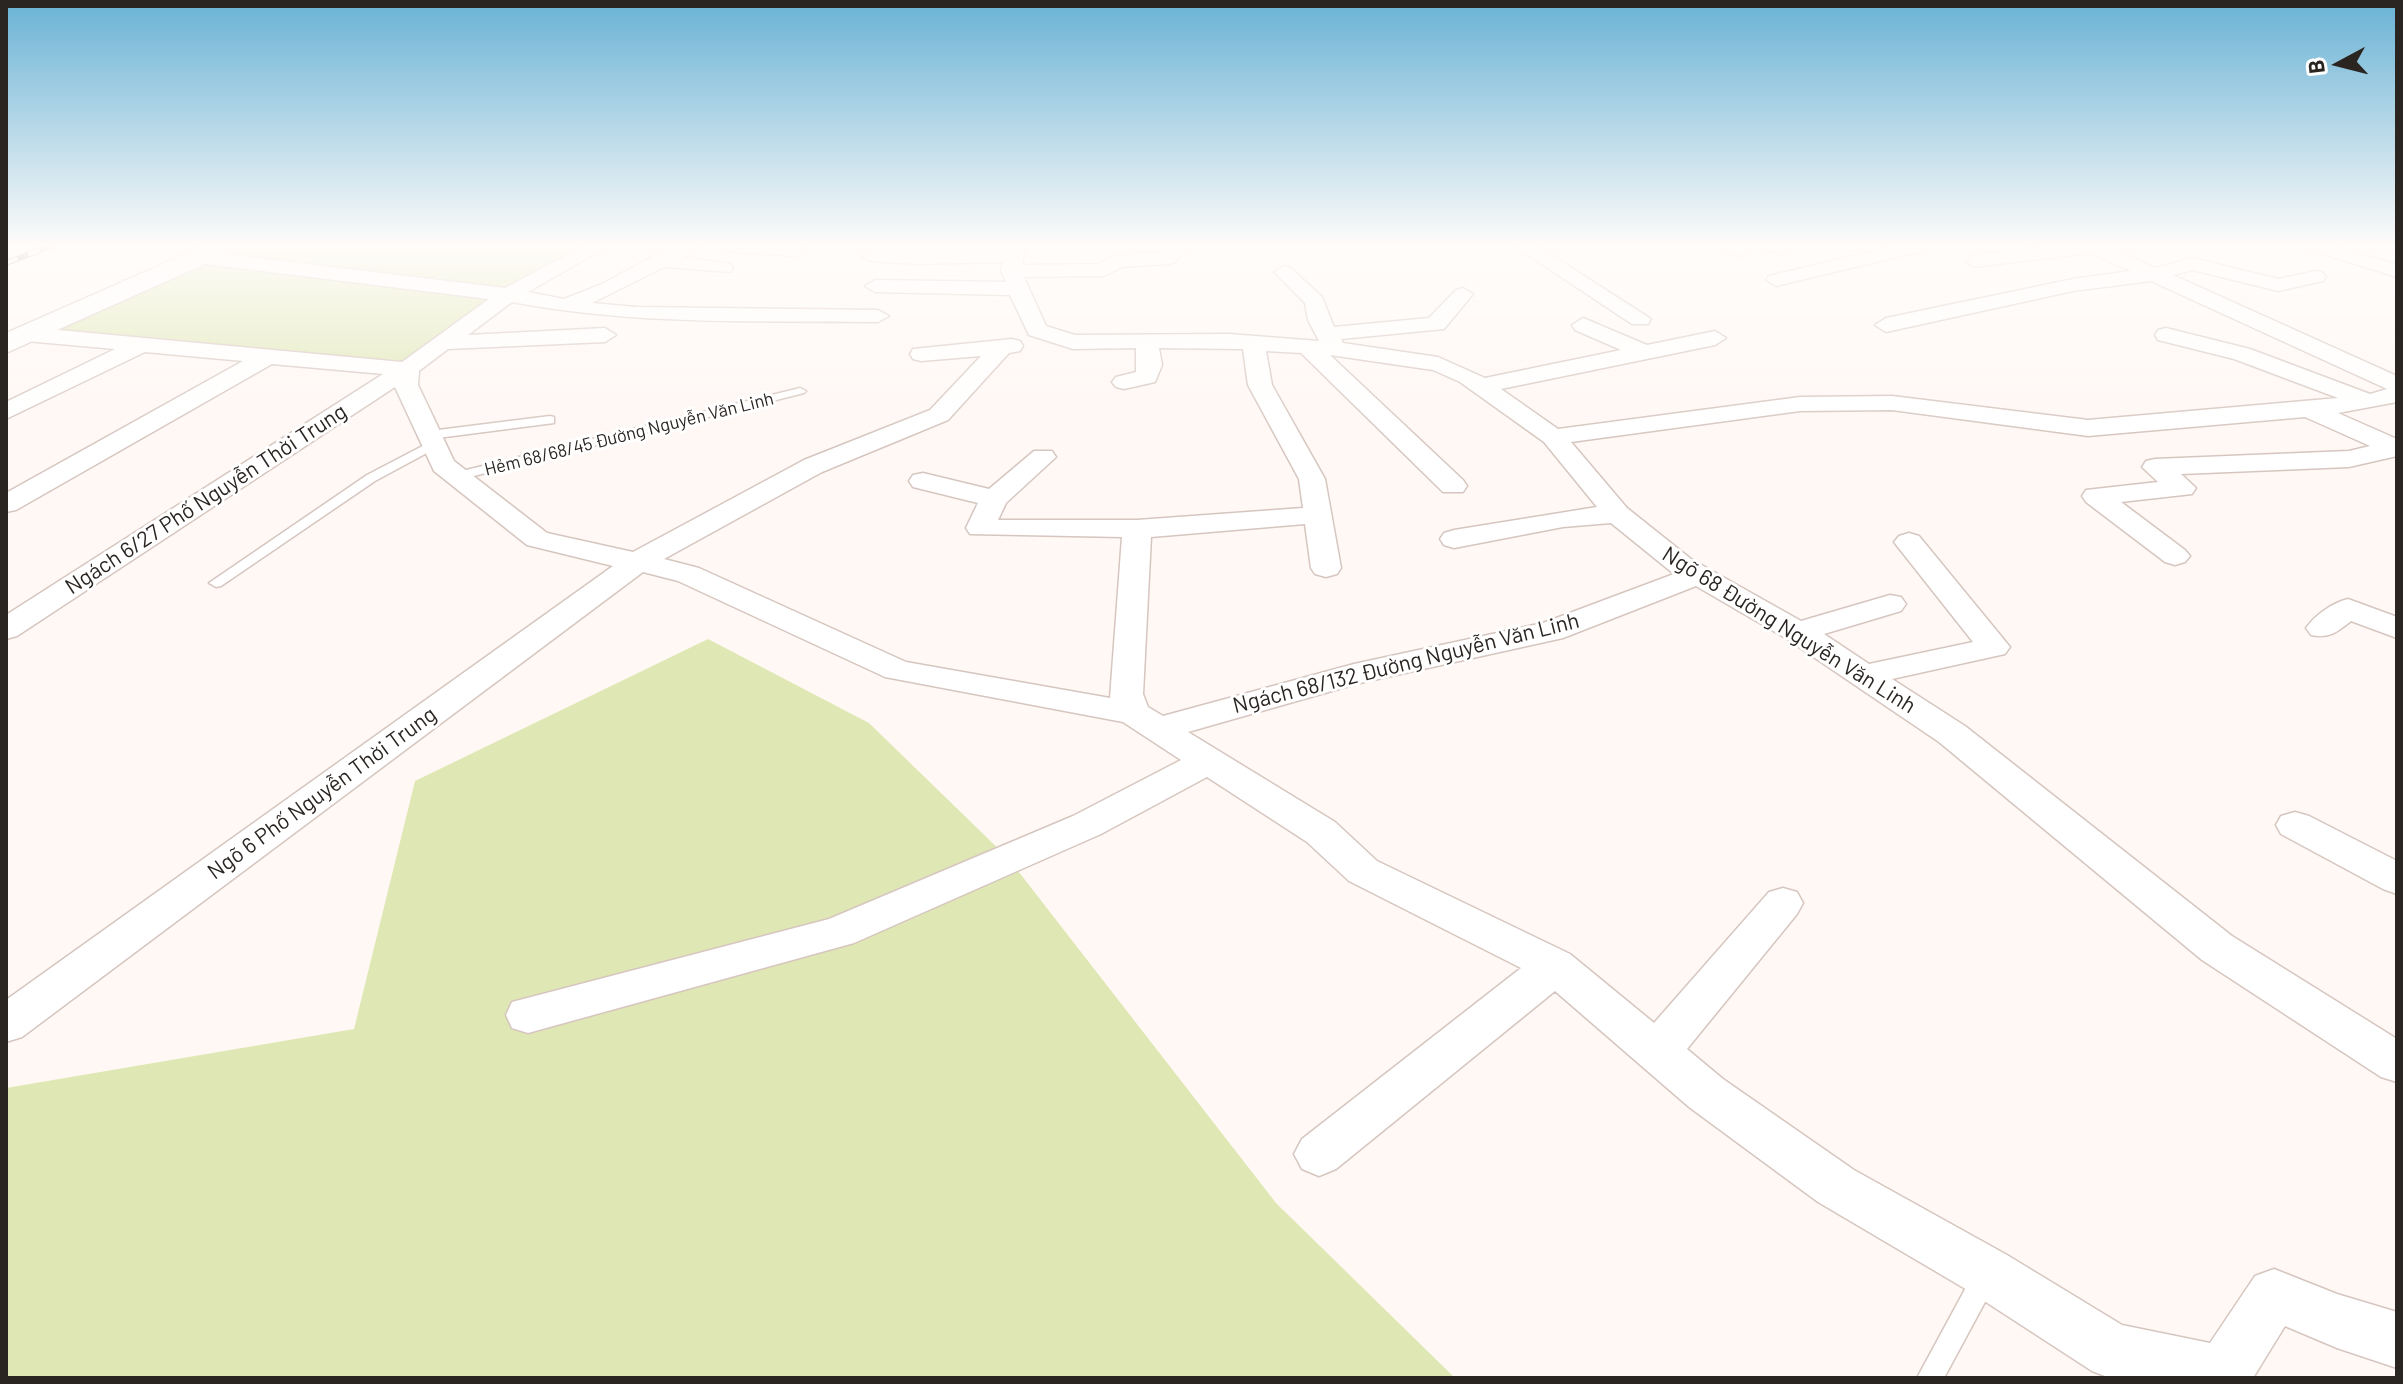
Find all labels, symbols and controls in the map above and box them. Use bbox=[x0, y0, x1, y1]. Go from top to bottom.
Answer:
north arrow bbox=[2299, 24, 2379, 104]
text: B bbox=[2301, 59, 2329, 75]
street label: Hẻm 68/68/45 Đường Nguyễn Văn Linh bbox=[482, 388, 776, 480]
street label: Ngách 6/27 Phố Nguyễn Thời Trung bbox=[60, 398, 352, 600]
street label: Ngõ 68 Đường Nguyễn Văn Linh bbox=[1657, 541, 1921, 719]
street label: Ngách 68/132 Đường Nguyễn Văn Linh bbox=[1230, 607, 1582, 719]
street label: Ngõ 6 Phố Nguyễn Thời Trung bbox=[202, 701, 442, 885]

